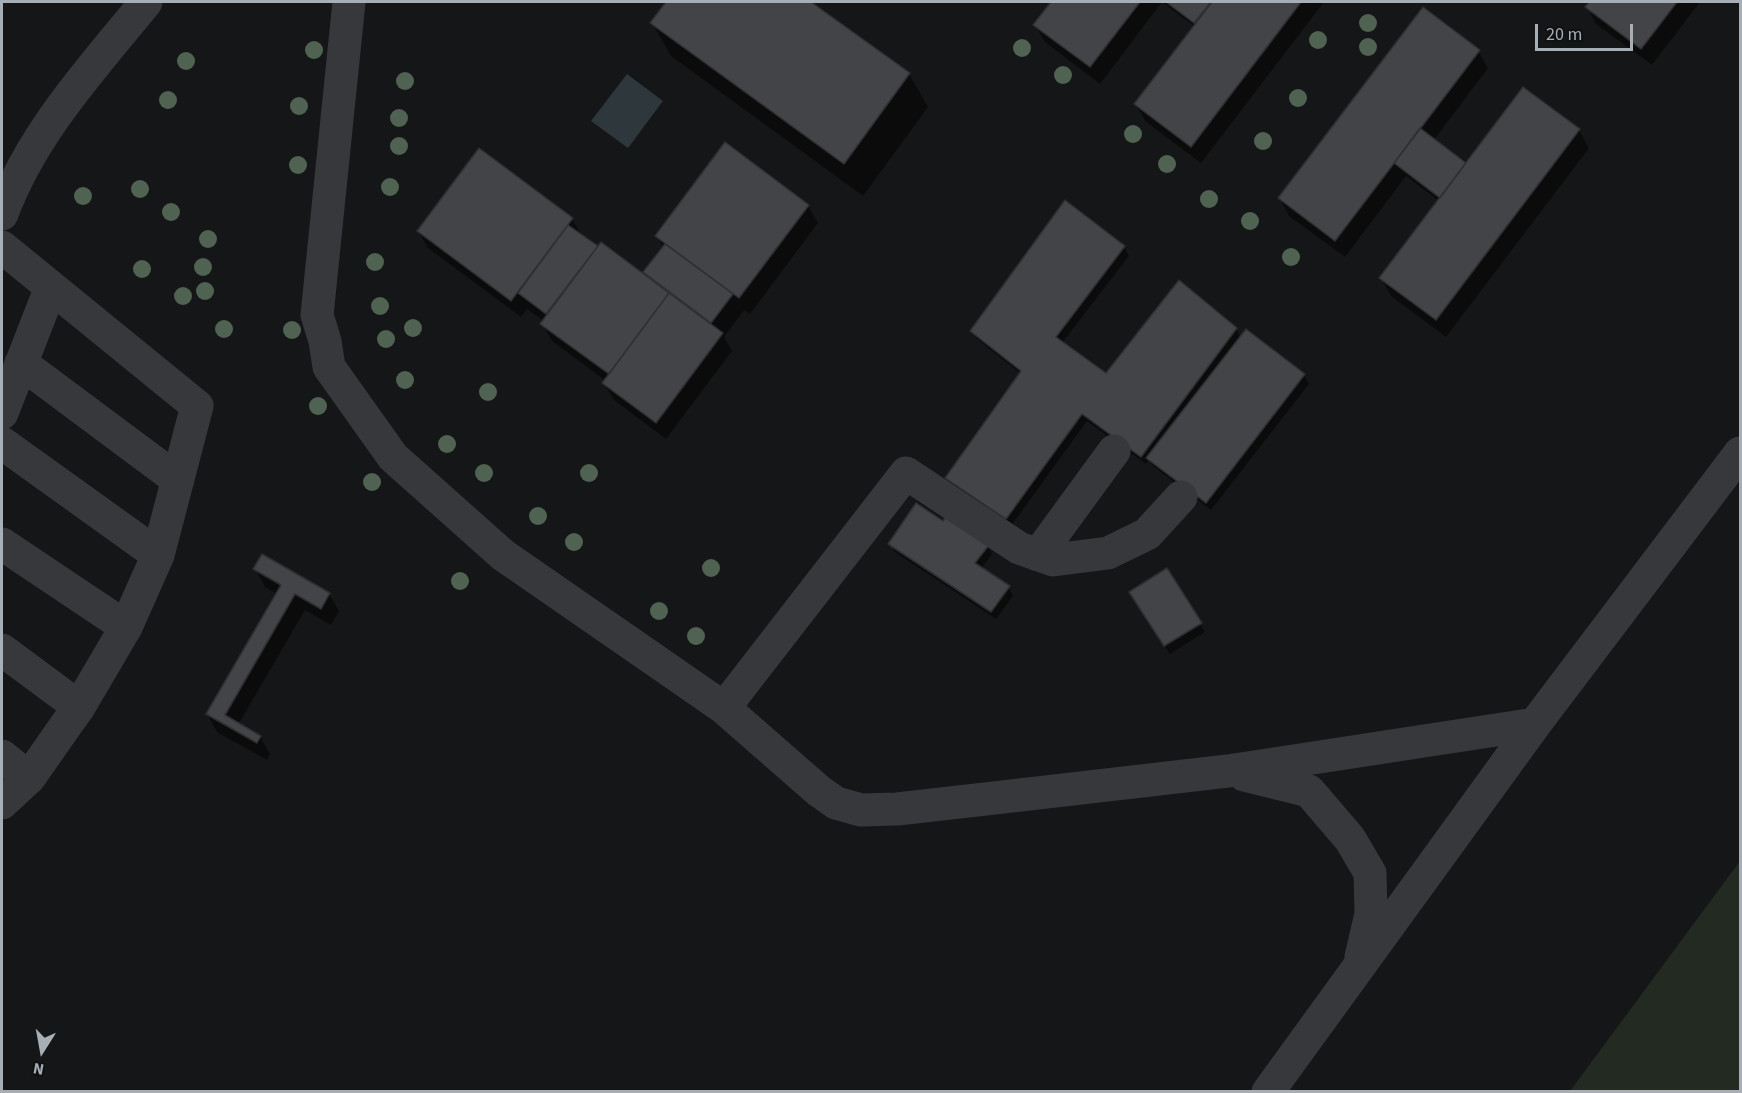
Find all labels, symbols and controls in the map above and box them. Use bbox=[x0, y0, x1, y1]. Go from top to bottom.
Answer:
scale bar bbox=[1538, 12, 1636, 50]
text: 20 m bbox=[1546, 22, 1582, 47]
north arrow bbox=[12, 1021, 72, 1081]
text: N bbox=[31, 1057, 46, 1080]

